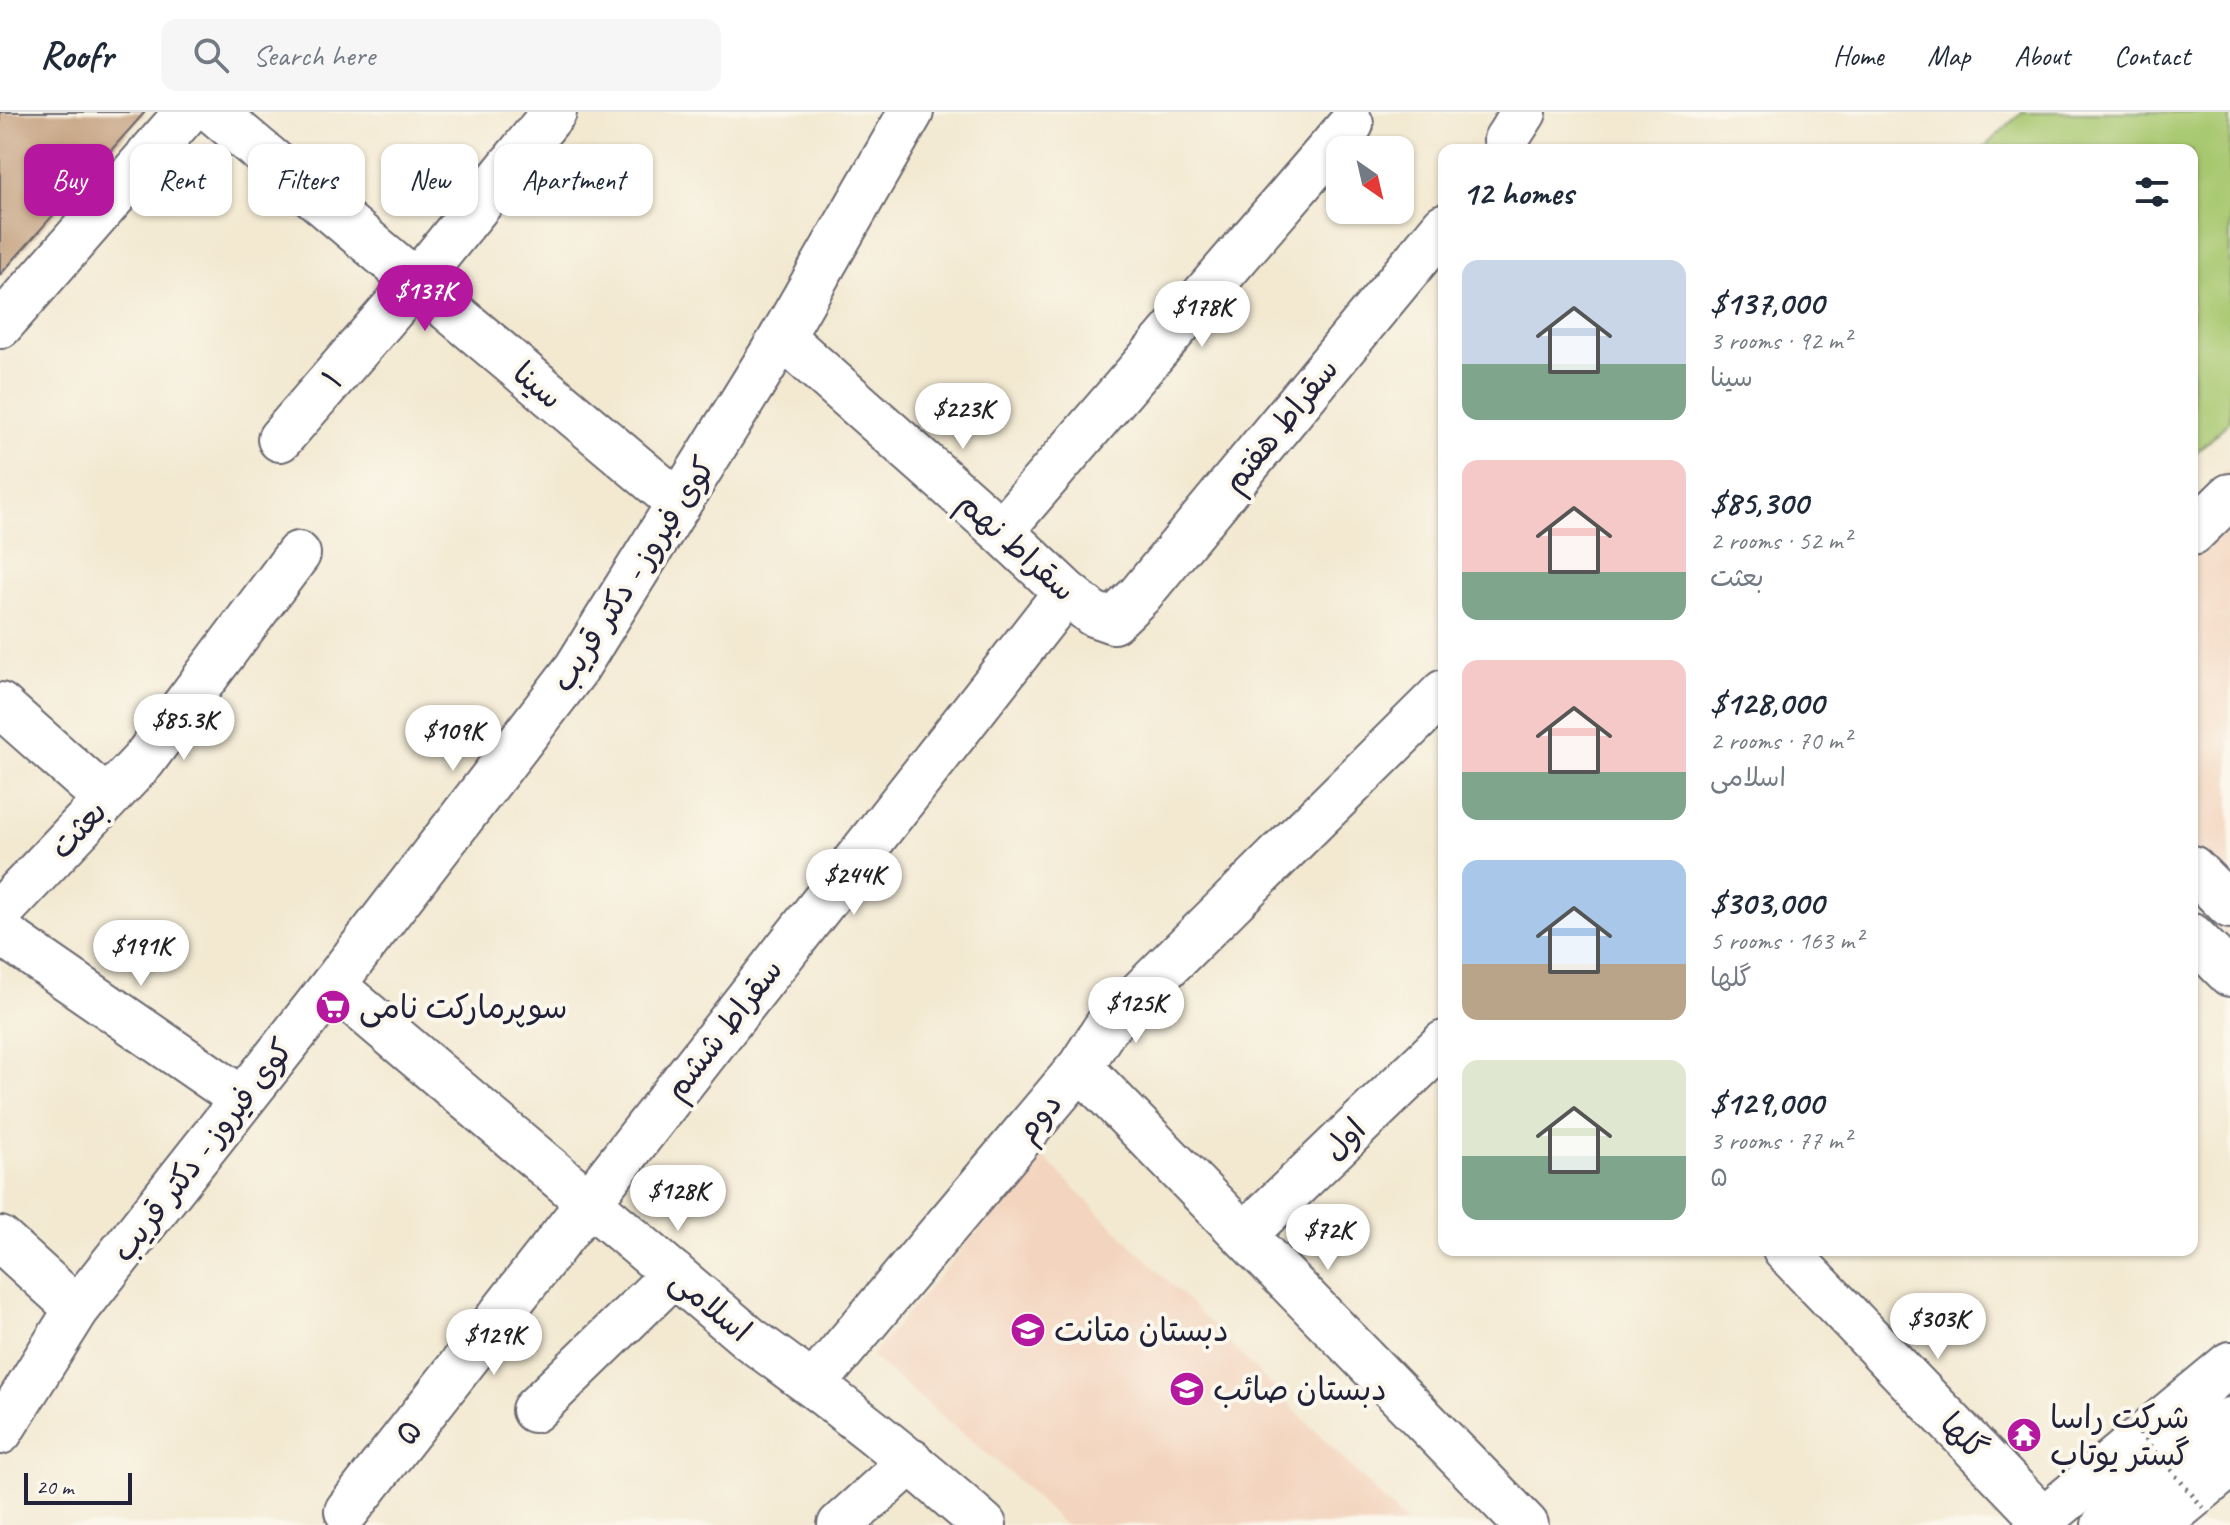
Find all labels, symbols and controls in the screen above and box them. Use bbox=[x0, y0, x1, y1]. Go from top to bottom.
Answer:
search box bbox=[161, 19, 721, 91]
text: Roofr bbox=[40, 32, 113, 79]
icon: search bbox=[189, 33, 233, 77]
text: Search here bbox=[253, 36, 375, 74]
text: Home bbox=[1833, 38, 1883, 73]
text: Map bbox=[1927, 38, 1970, 73]
text: About bbox=[2014, 38, 2070, 73]
text: Contact bbox=[2114, 38, 2190, 73]
north arrow bbox=[1326, 136, 1414, 224]
map controls bbox=[1326, 136, 1414, 224]
chip: Buy bbox=[24, 144, 114, 216]
chip: Rent bbox=[130, 144, 232, 216]
chip: Filters bbox=[248, 144, 365, 216]
chip: New bbox=[381, 144, 478, 216]
chip: Apartment bbox=[494, 144, 653, 216]
icon: filters bbox=[2130, 170, 2174, 214]
text: 12 homes bbox=[1462, 171, 1573, 214]
pin: $137K bbox=[369, 265, 481, 333]
text: $137K bbox=[395, 274, 455, 307]
pin: $178K bbox=[1146, 281, 1258, 349]
text: $137,000 bbox=[1710, 281, 1824, 324]
text: $178K bbox=[1172, 290, 1232, 323]
icon: home bbox=[1526, 292, 1622, 388]
text: 3 rooms · 92 m² bbox=[1710, 324, 1851, 357]
street label: سقراط هفتم bbox=[1214, 349, 1350, 503]
street label: سینا bbox=[504, 353, 571, 418]
street label: ۱ bbox=[313, 361, 352, 397]
text: سینا bbox=[1710, 361, 1753, 394]
pin: $223K bbox=[907, 383, 1019, 451]
text: $223K bbox=[933, 392, 993, 425]
street label: کوی فیروز - دکتر قریب bbox=[542, 449, 725, 700]
text: $85,300 bbox=[1710, 481, 1808, 524]
street label: سقراط نهم bbox=[947, 482, 1084, 613]
icon: home bbox=[1526, 492, 1622, 588]
text: 2 rooms · 52 m² bbox=[1710, 524, 1851, 557]
text: بعثت bbox=[1710, 561, 1764, 594]
text: $128,000 bbox=[1710, 681, 1824, 724]
icon: home bbox=[1526, 692, 1622, 788]
pin: $85.3K bbox=[119, 694, 249, 762]
text: $85.3K bbox=[152, 703, 216, 736]
pin: $109K bbox=[397, 705, 509, 773]
text: $109K bbox=[423, 714, 483, 747]
text: 2 rooms · 70 m² bbox=[1710, 724, 1851, 757]
text: اسلامی bbox=[1710, 761, 1786, 794]
street label: بعثت bbox=[41, 791, 116, 868]
pin: $244K bbox=[798, 849, 910, 917]
text: $244K bbox=[824, 858, 884, 891]
text: $303,000 bbox=[1710, 881, 1824, 924]
icon: home bbox=[1526, 892, 1622, 988]
pin: $191K bbox=[85, 920, 197, 988]
text: 5 rooms · 163 m² bbox=[1710, 924, 1862, 957]
text: $191K bbox=[111, 929, 171, 962]
street label: سقراط ششم bbox=[655, 950, 794, 1110]
text: گلها bbox=[1710, 961, 1751, 994]
pin: $125K bbox=[1080, 977, 1192, 1045]
text: $125K bbox=[1106, 986, 1166, 1019]
place label: سوپرمارکت نامی bbox=[359, 987, 568, 1028]
supermarket icon: سوپرمارکت نامی bbox=[314, 988, 352, 1026]
street label: کوی فیروز - دکتر قریب bbox=[102, 1030, 302, 1270]
text: $129,000 bbox=[1710, 1081, 1823, 1124]
street label: دوم bbox=[1006, 1084, 1074, 1153]
icon: home bbox=[1526, 1092, 1622, 1188]
street label: اول bbox=[1314, 1109, 1374, 1169]
text: 3 rooms · 77 m² bbox=[1710, 1124, 1851, 1157]
text: ۵ bbox=[1710, 1161, 1728, 1194]
pin: $128K bbox=[622, 1165, 734, 1233]
text: $128K bbox=[648, 1174, 708, 1207]
pin: $72K bbox=[1281, 1204, 1375, 1272]
text: $72K bbox=[1304, 1213, 1352, 1246]
street label: اسلامی bbox=[662, 1260, 760, 1351]
pin: $303K bbox=[1882, 1293, 1994, 1361]
text: $303K bbox=[1908, 1302, 1968, 1335]
pin: $129K bbox=[438, 1309, 550, 1377]
place label: دبستان متانت bbox=[1054, 1310, 1229, 1351]
school or university icon: دبستان متانت bbox=[1009, 1311, 1047, 1349]
text: $129K bbox=[464, 1318, 524, 1351]
place label: دبستان صائب bbox=[1213, 1369, 1387, 1410]
school or university icon: دبستان صائب bbox=[1168, 1370, 1206, 1408]
place label: شرکت راسا گستر یوتاب bbox=[2050, 1397, 2190, 1475]
street label: گلها bbox=[1931, 1404, 1996, 1469]
street label: ۵ bbox=[385, 1411, 431, 1454]
temple icon: شرکت راسا گستر یوتاب bbox=[2005, 1416, 2043, 1454]
scale bar bbox=[24, 1469, 132, 1505]
text: 20 m bbox=[36, 1473, 73, 1501]

